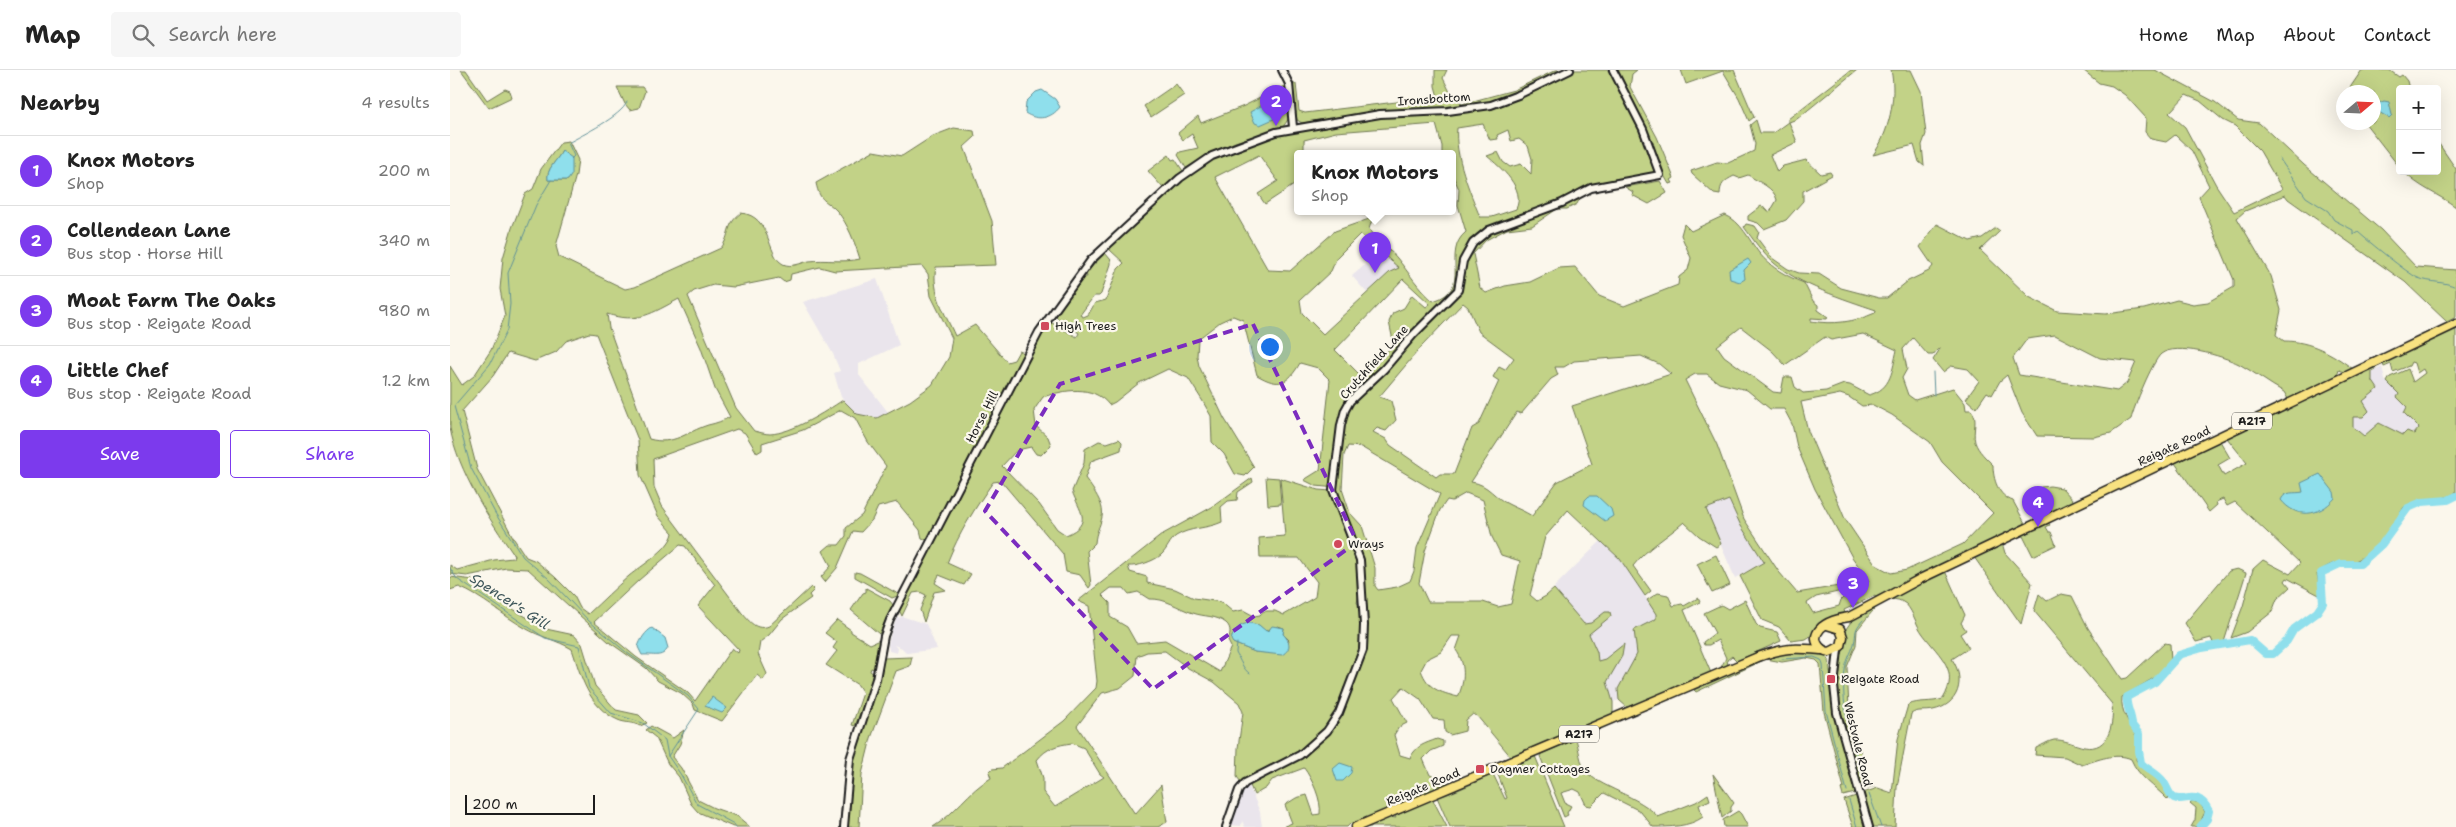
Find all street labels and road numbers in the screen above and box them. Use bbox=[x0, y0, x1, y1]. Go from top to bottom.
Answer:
street label: Ironsbottom bbox=[1397, 88, 1471, 110]
street label: Crutchfield Lane bbox=[1336, 321, 1412, 403]
street label: Horse Hill bbox=[962, 388, 1002, 446]
road number: A217 bbox=[2232, 412, 2272, 430]
street label: Reigate Road bbox=[2135, 422, 2213, 470]
street label: Westvale Road bbox=[1840, 700, 1876, 788]
road number: A217 bbox=[1559, 726, 1599, 742]
street label: Reigate Road bbox=[1384, 764, 1463, 810]

